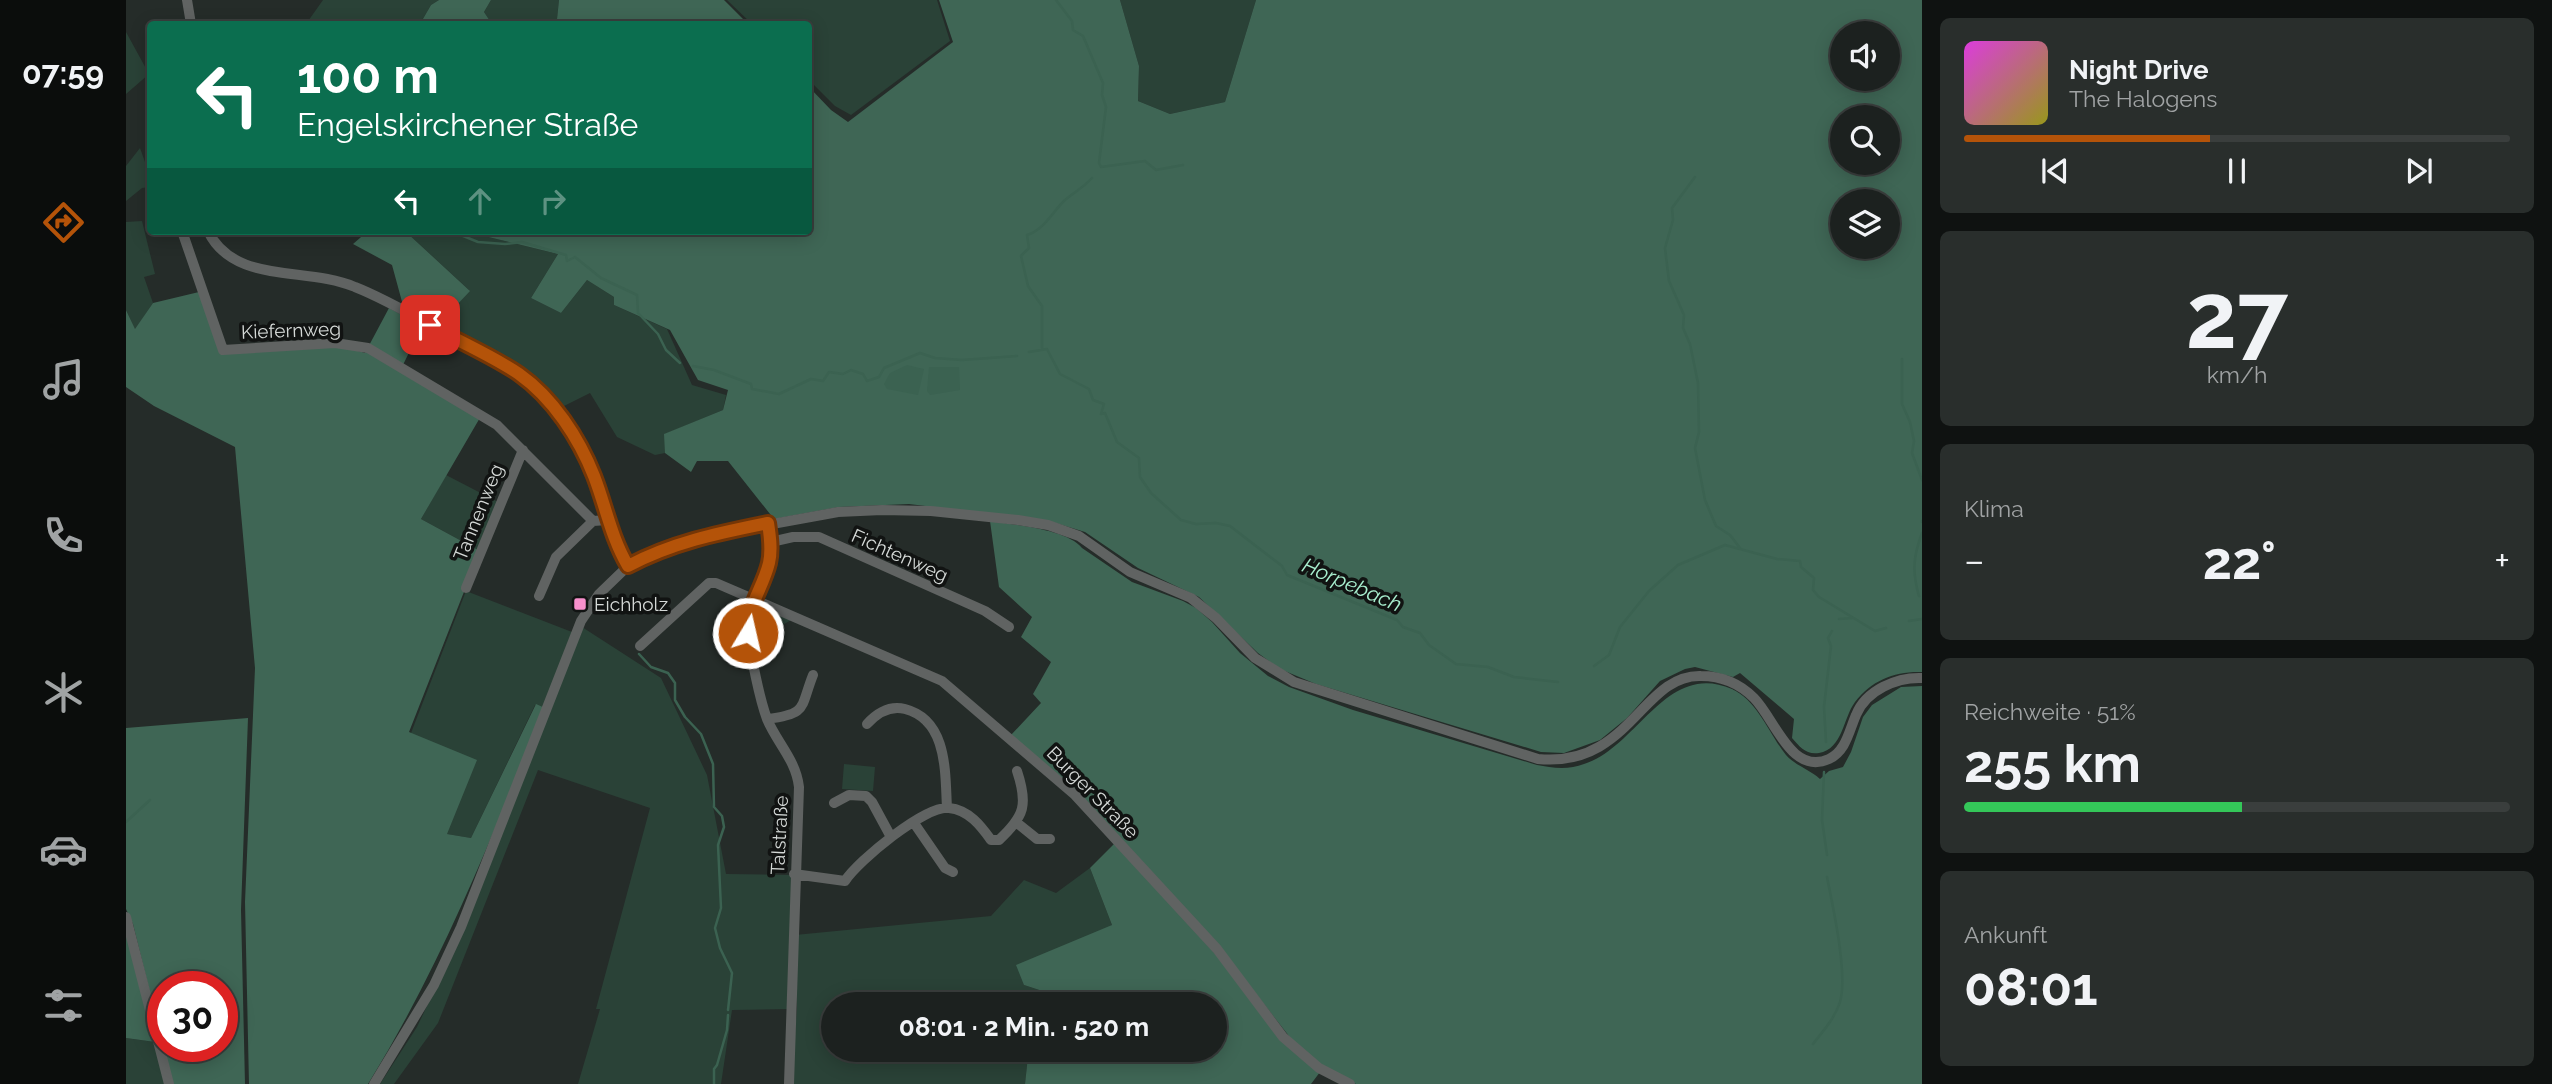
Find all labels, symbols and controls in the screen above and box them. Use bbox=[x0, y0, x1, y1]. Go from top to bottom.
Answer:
map controls bbox=[1830, 21, 1900, 259]
button: sound bbox=[1830, 21, 1900, 91]
text: 100 m bbox=[297, 47, 439, 104]
icon: left bbox=[182, 49, 273, 140]
text: 07:59 bbox=[22, 54, 104, 91]
text: Night Drive bbox=[2069, 55, 2208, 85]
text: The Halogens bbox=[2069, 85, 2217, 112]
button: search bbox=[1830, 105, 1900, 175]
text: Engelskirchener Straße bbox=[297, 106, 638, 143]
icon: previous bbox=[2036, 152, 2074, 190]
icon: pause bbox=[2218, 152, 2256, 190]
icon: next bbox=[2400, 152, 2438, 190]
icon: left bbox=[388, 182, 426, 220]
icon: ahead bbox=[461, 182, 499, 220]
icon: right bbox=[534, 182, 572, 220]
button: layers bbox=[1830, 189, 1900, 259]
icon: directions bbox=[39, 198, 88, 247]
text: 27 bbox=[2186, 262, 2288, 369]
pin bbox=[400, 295, 460, 355]
icon: arrive bbox=[411, 306, 449, 344]
street label: Kiefernweg bbox=[241, 317, 341, 343]
icon: music bbox=[39, 355, 88, 404]
text: km/h bbox=[2207, 361, 2267, 388]
street label: Tannenweg bbox=[449, 461, 507, 563]
text: Klima bbox=[1964, 495, 2024, 522]
icon: phone bbox=[39, 511, 88, 560]
street label: Fichtenweg bbox=[848, 524, 952, 586]
text: 22° bbox=[2203, 530, 2276, 591]
text: − bbox=[1964, 538, 1984, 583]
text: + bbox=[2494, 538, 2510, 583]
water label: Horpebach bbox=[1299, 552, 1406, 617]
place label: Eichholz bbox=[594, 593, 668, 615]
marker: Eichholz bbox=[572, 596, 588, 612]
position arrow bbox=[711, 596, 785, 670]
icon: climate bbox=[39, 668, 88, 717]
text: Reichweite · 51% bbox=[1964, 698, 2136, 725]
text: 255 km bbox=[1964, 733, 2141, 794]
street label: Burger Straße bbox=[1043, 742, 1143, 842]
street label: Talstraße bbox=[766, 795, 792, 875]
icon: car bbox=[39, 825, 88, 874]
text: Ankunft bbox=[1964, 921, 2047, 948]
text: 08:01 bbox=[1964, 956, 2098, 1017]
speed limit sign: 30 bbox=[147, 971, 238, 1062]
icon: filters bbox=[39, 981, 88, 1030]
text: 08:01 · 2 Min. · 520 m bbox=[899, 1012, 1149, 1042]

